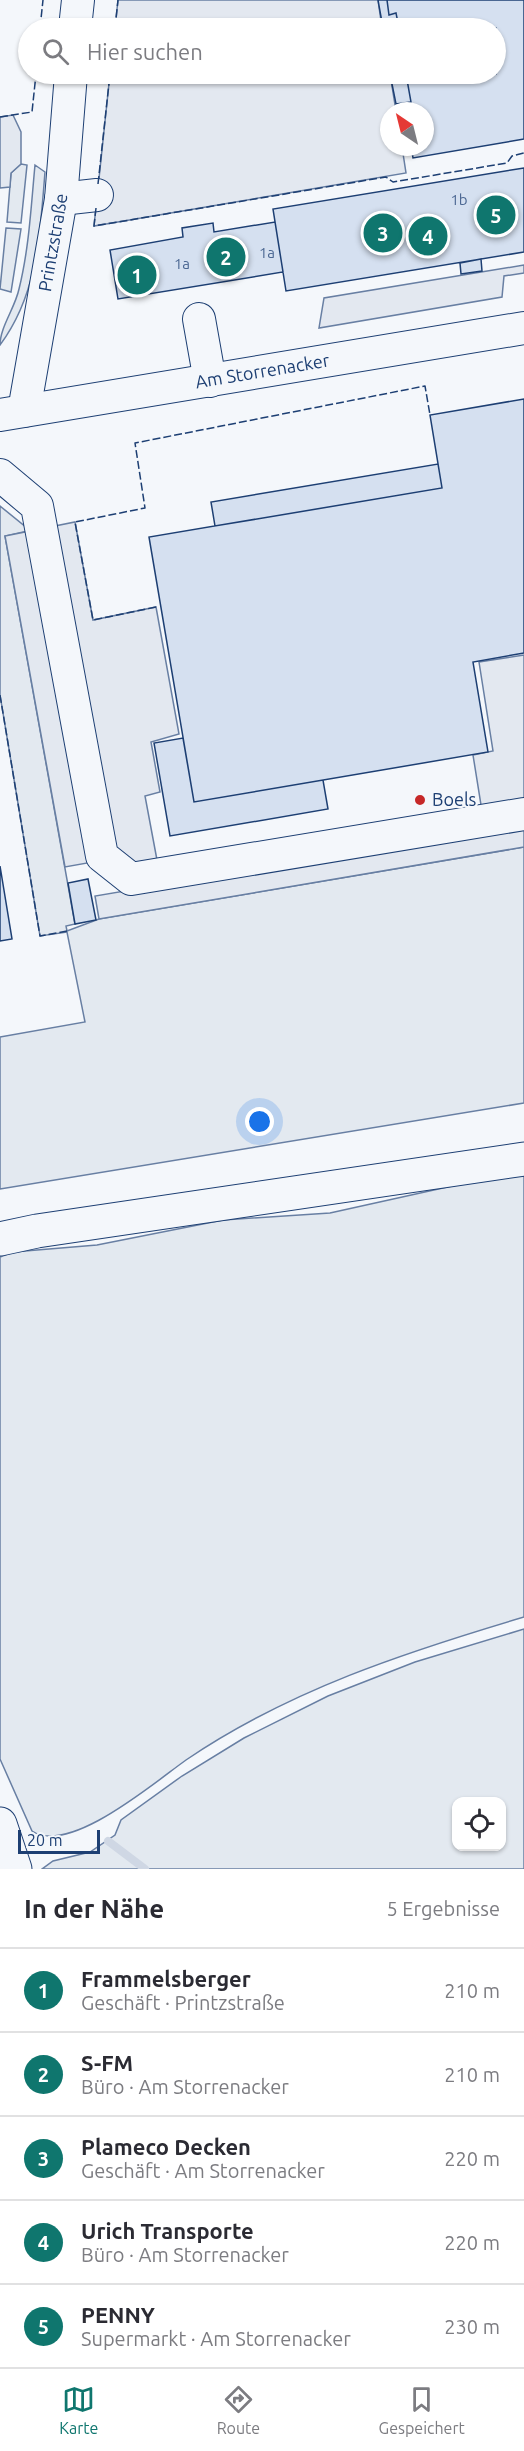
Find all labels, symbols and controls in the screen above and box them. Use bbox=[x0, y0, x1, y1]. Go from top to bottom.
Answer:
search box bbox=[18, 18, 506, 84]
icon: search bbox=[39, 35, 72, 68]
text: Hier suchen bbox=[87, 39, 203, 64]
north arrow bbox=[380, 102, 434, 156]
house number: 1b bbox=[450, 191, 468, 208]
pin: 5 bbox=[476, 192, 516, 238]
street label: Printzstraße bbox=[34, 193, 70, 293]
pin: 3 bbox=[364, 210, 403, 256]
pin: 4 bbox=[408, 214, 448, 258]
pin: 2 bbox=[206, 234, 246, 280]
house number: 1a bbox=[259, 244, 275, 261]
pin: 1 bbox=[118, 252, 156, 298]
house number: 1a bbox=[174, 255, 190, 272]
street label: Am Storrenacker bbox=[194, 349, 331, 391]
place label: Boels bbox=[432, 789, 477, 809]
marker: Boels bbox=[413, 793, 427, 807]
your location bbox=[245, 1107, 274, 1136]
map controls bbox=[452, 1797, 506, 1851]
button: locate bbox=[452, 1797, 506, 1851]
scale bar bbox=[18, 1827, 100, 1854]
text: 20 m bbox=[27, 1831, 63, 1849]
text: In der Nähe bbox=[24, 1894, 164, 1923]
text: 5 Ergebnisse bbox=[386, 1897, 500, 1920]
text: Frammelsberger bbox=[81, 1966, 251, 1991]
text: 1 bbox=[38, 1979, 49, 2002]
text: 210 m bbox=[444, 1979, 500, 2002]
text: Geschäft · Printzstraße bbox=[81, 1991, 285, 2014]
text: S-FM bbox=[81, 2050, 133, 2075]
text: 2 bbox=[38, 2063, 49, 2086]
text: 210 m bbox=[444, 2063, 500, 2086]
text: Büro · Am Storrenacker bbox=[81, 2075, 289, 2098]
text: Plameco Decken bbox=[81, 2134, 251, 2159]
text: 3 bbox=[38, 2147, 49, 2170]
text: 220 m bbox=[444, 2147, 500, 2170]
text: Geschäft · Am Storrenacker bbox=[81, 2159, 325, 2182]
text: Urich Transporte bbox=[81, 2218, 254, 2243]
text: 4 bbox=[38, 2231, 49, 2254]
text: 220 m bbox=[444, 2231, 500, 2254]
text: Büro · Am Storrenacker bbox=[81, 2243, 289, 2266]
text: PENNY bbox=[81, 2302, 155, 2327]
text: 5 bbox=[38, 2315, 49, 2338]
text: 230 m bbox=[444, 2315, 500, 2338]
text: Supermarkt · Am Storrenacker bbox=[81, 2327, 351, 2350]
tab: Karte bbox=[59, 2383, 98, 2437]
tab: Route bbox=[217, 2383, 260, 2437]
tab: Gespeichert bbox=[379, 2383, 465, 2437]

